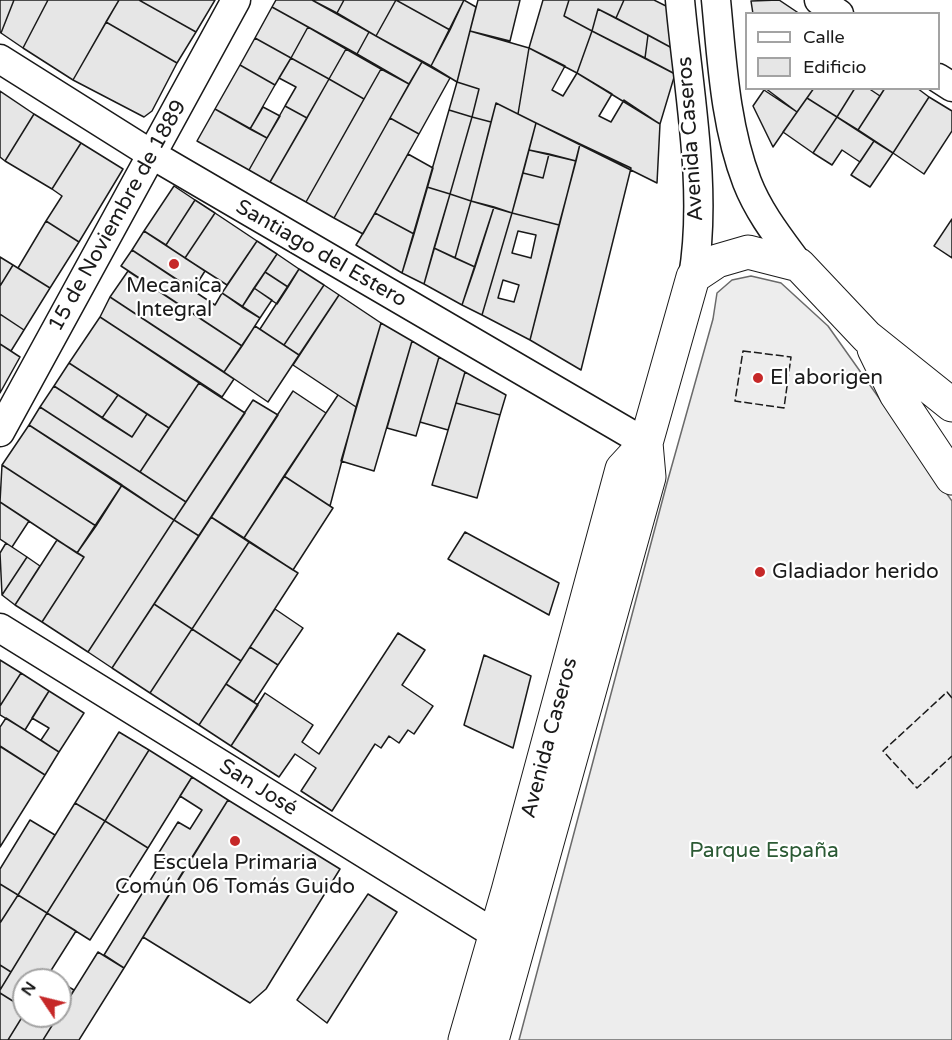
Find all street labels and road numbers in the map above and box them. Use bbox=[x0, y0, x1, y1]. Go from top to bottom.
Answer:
street label: Avenida Caseros bbox=[673, 56, 709, 222]
street label: 15 de Noviembre de 1889 bbox=[44, 96, 192, 336]
street label: Santiago del Estero bbox=[231, 195, 411, 313]
street label: Avenida Caseros bbox=[516, 655, 584, 821]
street label: San José bbox=[214, 754, 302, 822]

